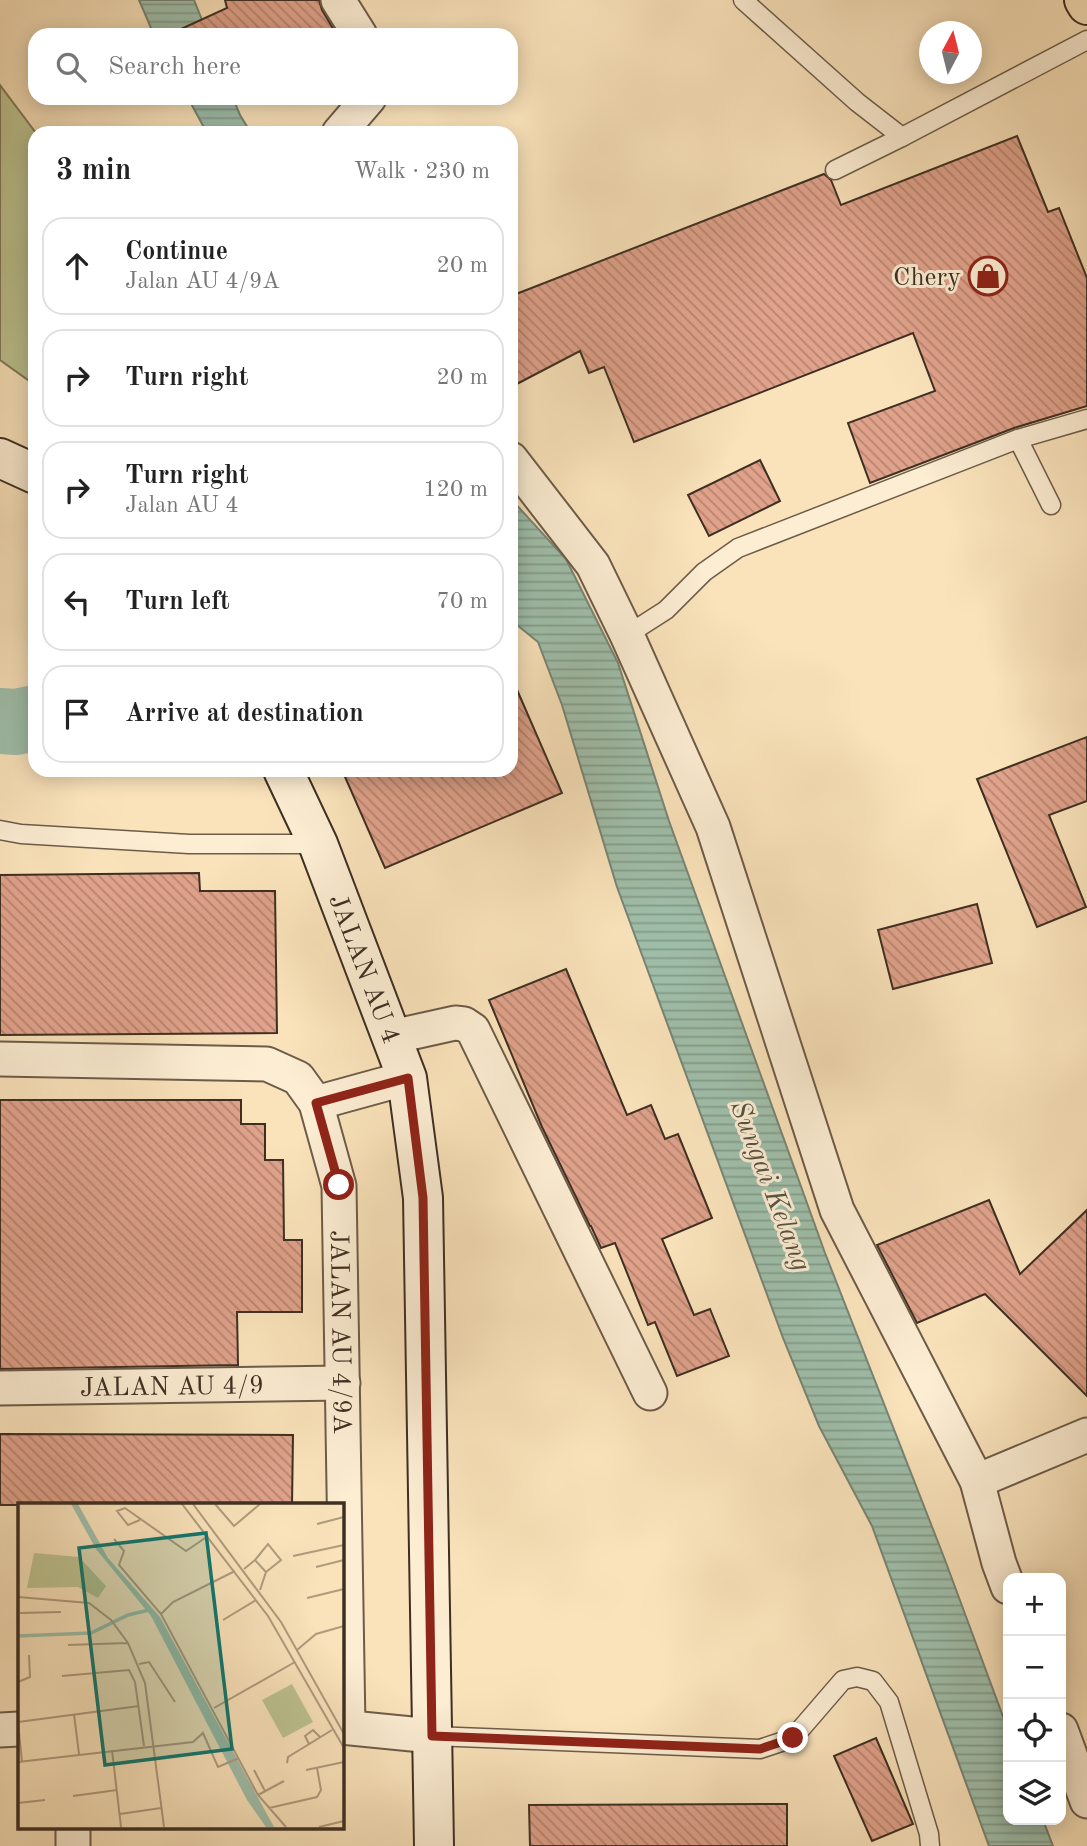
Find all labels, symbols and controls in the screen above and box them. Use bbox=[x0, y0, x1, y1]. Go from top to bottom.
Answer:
north arrow bbox=[919, 21, 982, 84]
search box bbox=[28, 28, 518, 105]
icon: search bbox=[52, 48, 90, 86]
text: Search here bbox=[108, 54, 241, 80]
text: 3 min bbox=[56, 156, 131, 186]
text: Walk · 230 m bbox=[354, 160, 490, 183]
text: Continue bbox=[125, 239, 228, 265]
icon: ahead bbox=[58, 247, 96, 285]
text: 20 m bbox=[437, 254, 488, 277]
shop icon: Chery bbox=[967, 255, 1009, 297]
place label: Chery bbox=[893, 265, 961, 291]
text: Jalan AU 4/9A bbox=[125, 270, 280, 293]
icon: right bbox=[58, 359, 96, 397]
text: Turn right bbox=[125, 365, 248, 391]
text: 20 m bbox=[437, 366, 488, 389]
text: Turn right bbox=[125, 463, 248, 489]
icon: right bbox=[58, 471, 96, 509]
text: 120 m bbox=[423, 478, 488, 501]
text: Jalan AU 4 bbox=[125, 494, 239, 517]
icon: left bbox=[58, 583, 96, 621]
text: Turn left bbox=[125, 589, 230, 615]
text: 70 m bbox=[437, 590, 488, 613]
icon: arrive bbox=[58, 695, 96, 733]
text: Arrive at destination bbox=[125, 701, 364, 727]
street label: JALAN AU 4 bbox=[323, 891, 404, 1047]
water label: Sungai Kelang bbox=[724, 1097, 815, 1275]
route start bbox=[323, 1169, 354, 1200]
street label: JALAN AU 4/9A bbox=[325, 1230, 354, 1434]
street label: JALAN AU 4/9 bbox=[80, 1373, 264, 1402]
inset map bbox=[18, 1503, 343, 1828]
map controls bbox=[1003, 1573, 1066, 1825]
button: + bbox=[1003, 1573, 1066, 1636]
button: − bbox=[1003, 1636, 1066, 1699]
button: locate bbox=[1003, 1699, 1066, 1762]
route end bbox=[777, 1722, 808, 1753]
button: layers bbox=[1003, 1762, 1066, 1825]

